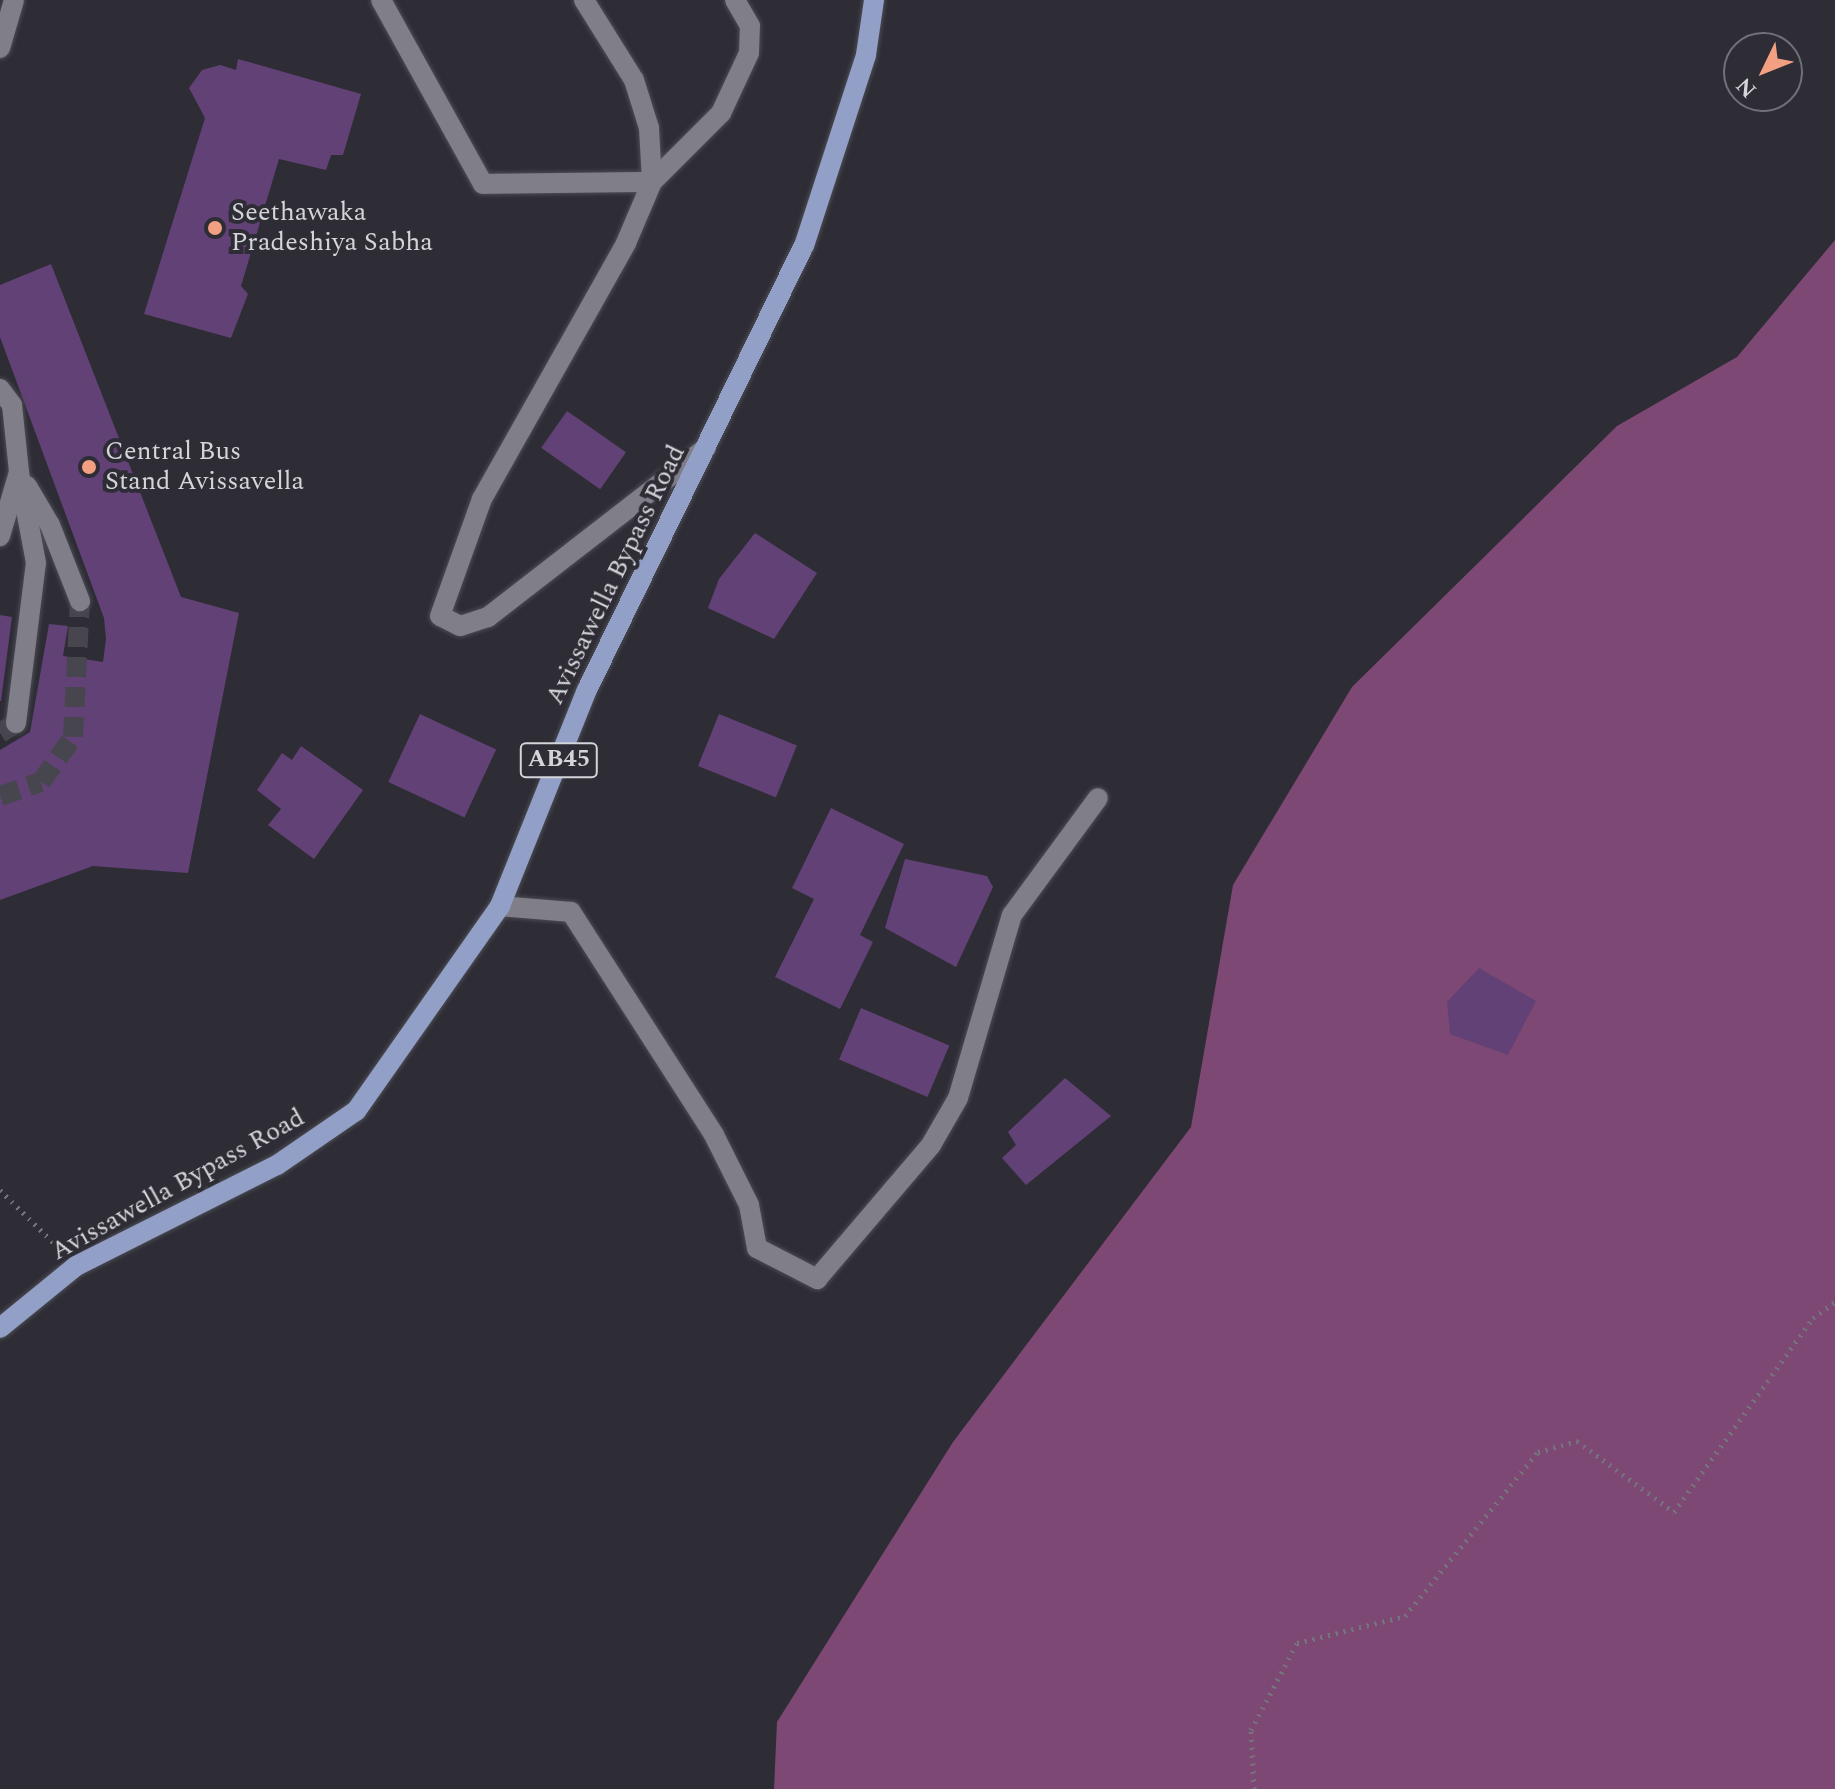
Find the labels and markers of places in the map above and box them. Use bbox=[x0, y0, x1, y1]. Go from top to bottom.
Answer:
place label: Seethawaka Pradeshiya Sabha bbox=[231, 197, 433, 258]
marker: Seethawaka Pradeshiya Sabha bbox=[206, 219, 224, 237]
place label: Central Bus Stand Avissavella bbox=[105, 436, 304, 498]
marker: Central Bus Stand Avissavella bbox=[80, 458, 98, 476]

